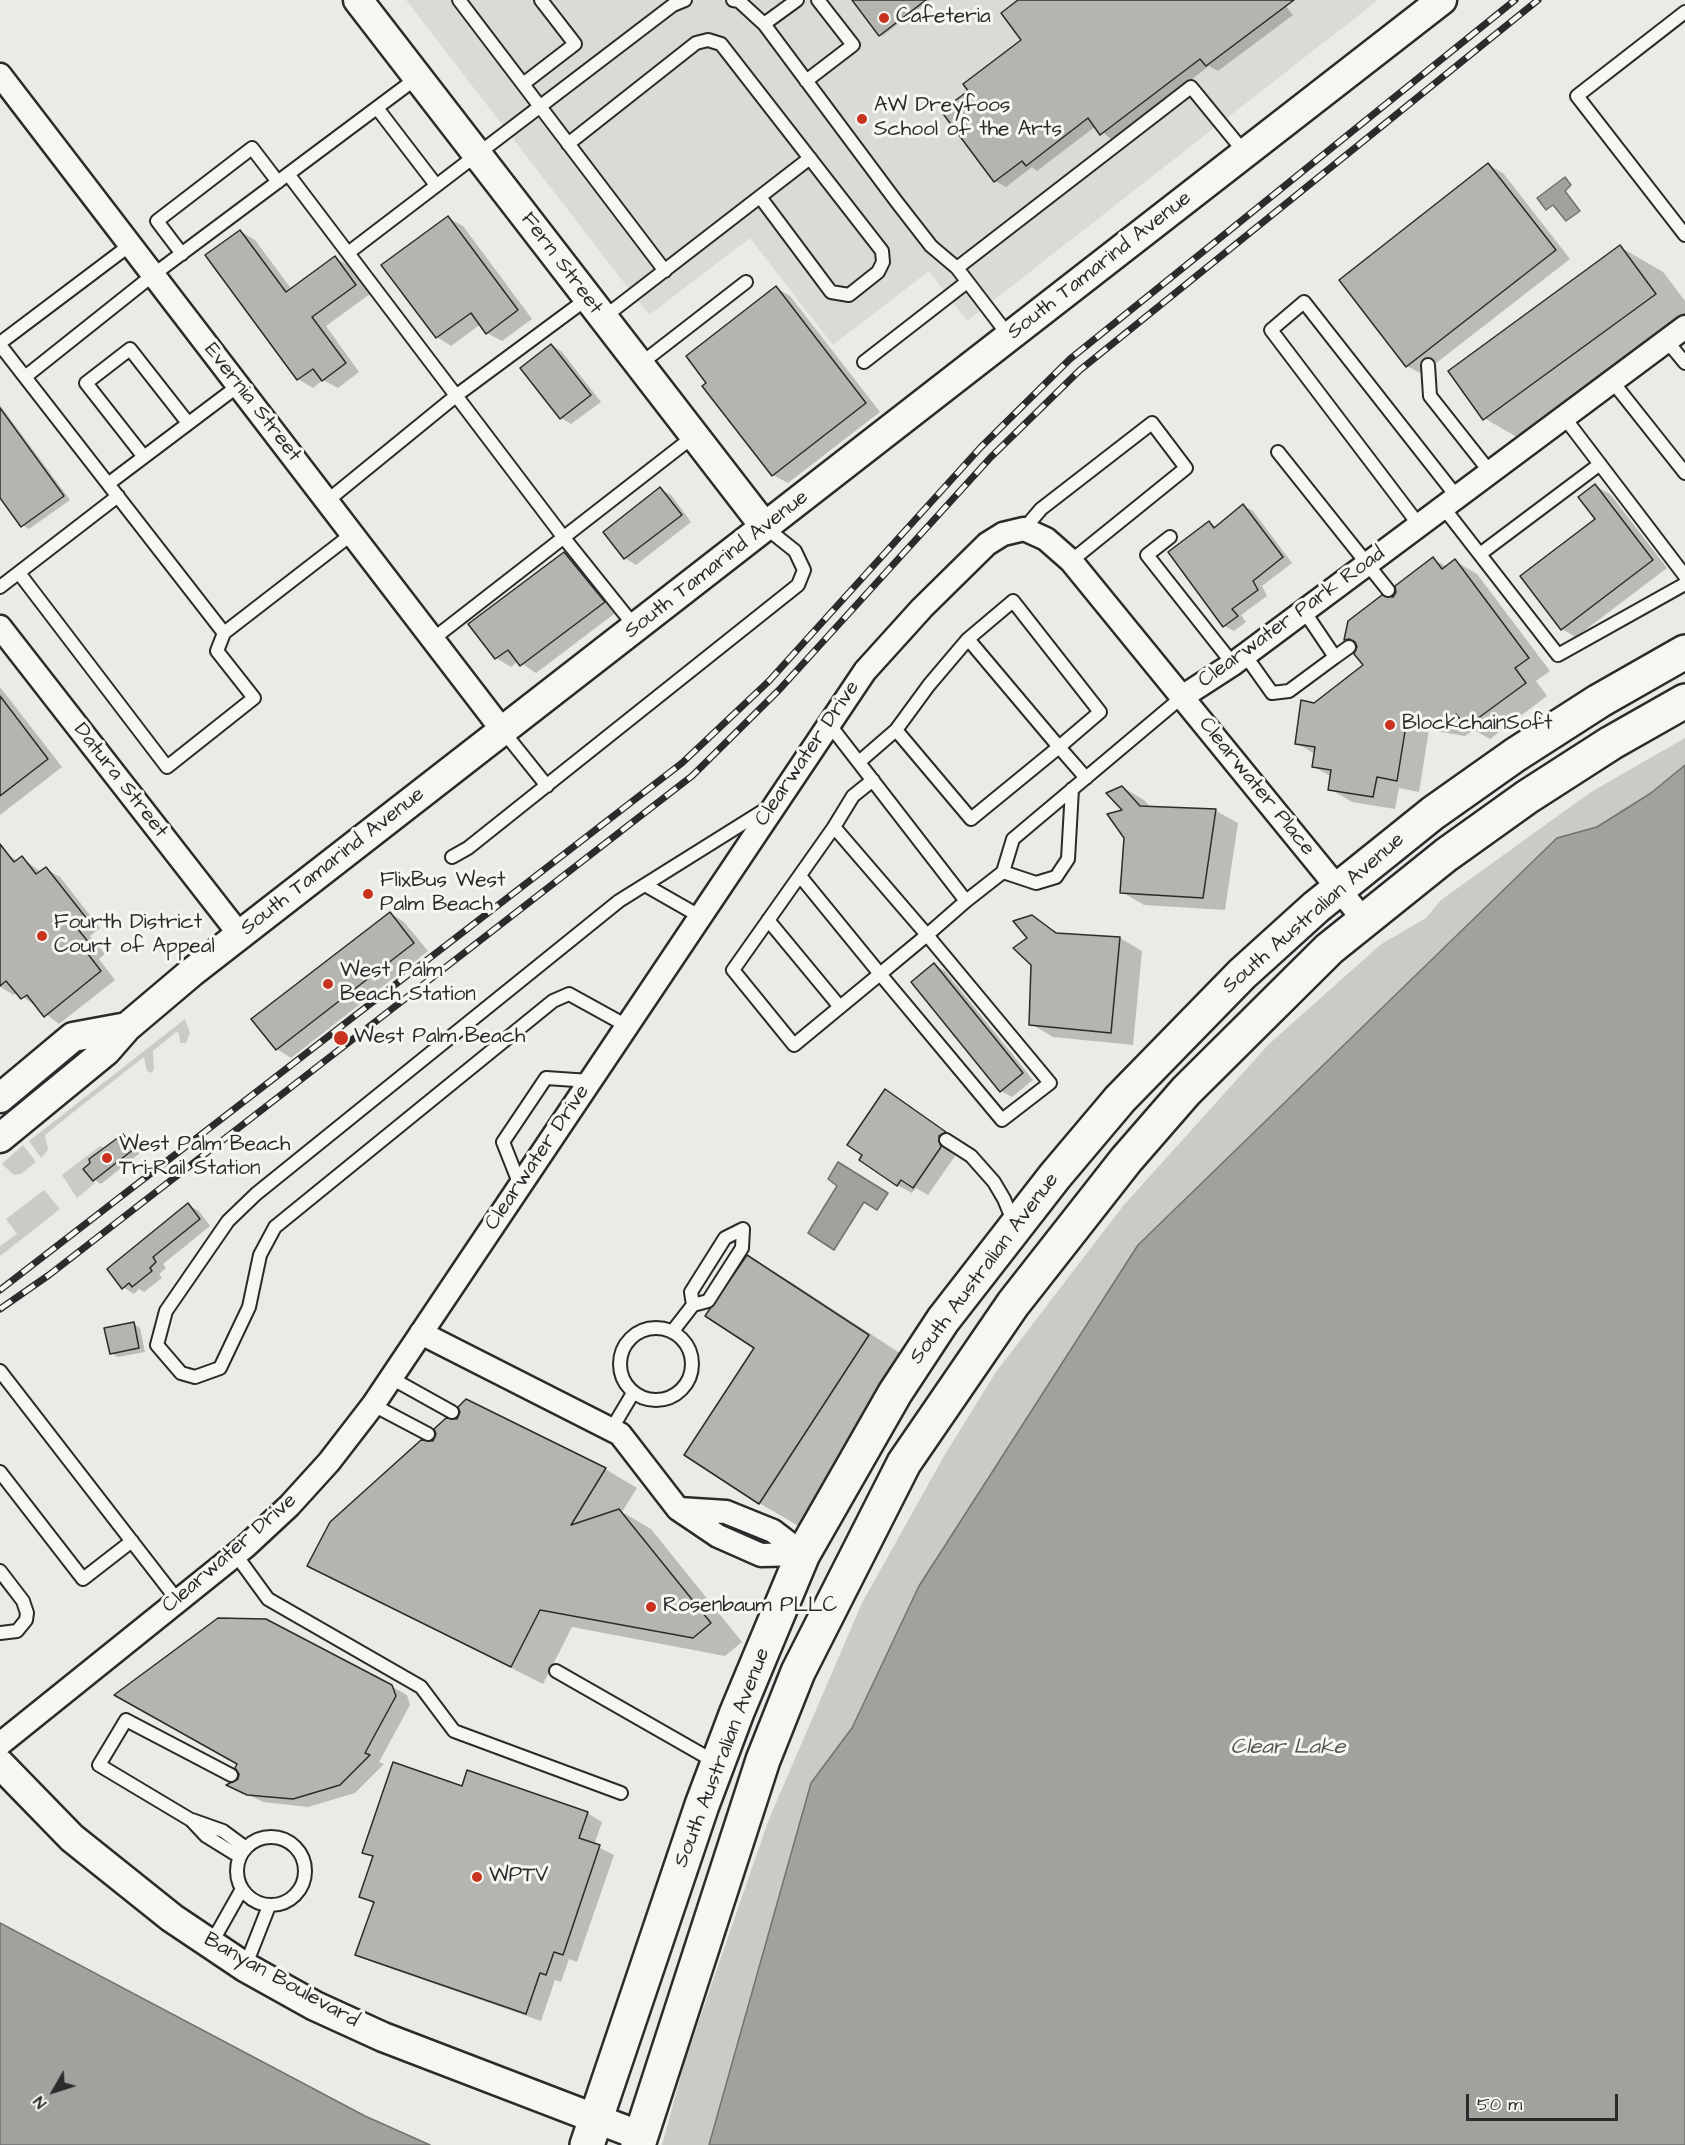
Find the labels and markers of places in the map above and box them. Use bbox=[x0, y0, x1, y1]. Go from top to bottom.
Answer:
place label: Cafeteria bbox=[896, 5, 991, 31]
marker: Cafeteria bbox=[877, 11, 891, 25]
place label: AW Dreyfoos School of the Arts bbox=[874, 94, 1062, 144]
marker: AW Dreyfoos School of the Arts bbox=[855, 112, 869, 126]
place label: BlockchainSoft bbox=[1402, 712, 1553, 738]
marker: BlockchainSoft bbox=[1383, 718, 1397, 732]
place label: FlixBus West Palm Beach bbox=[380, 869, 506, 919]
marker: FlixBus West Palm Beach bbox=[361, 887, 375, 901]
place label: Fourth District Court of Appeal bbox=[54, 911, 215, 961]
marker: Fourth District Court of Appeal bbox=[35, 929, 49, 943]
place label: West Palm Beach Station bbox=[340, 959, 476, 1009]
marker: West Palm Beach Station bbox=[321, 977, 335, 991]
place label: West Palm Beach bbox=[354, 1025, 525, 1051]
marker: West Palm Beach bbox=[332, 1029, 350, 1047]
place label: West Palm Beach Tri-Rail Station bbox=[119, 1133, 290, 1183]
marker: West Palm Beach Tri-Rail Station bbox=[100, 1151, 114, 1165]
place label: Rosenbaum PLLC bbox=[663, 1594, 837, 1620]
marker: Rosenbaum PLLC bbox=[644, 1600, 658, 1614]
place label: WPTV bbox=[489, 1864, 548, 1890]
marker: WPTV bbox=[470, 1870, 484, 1884]

